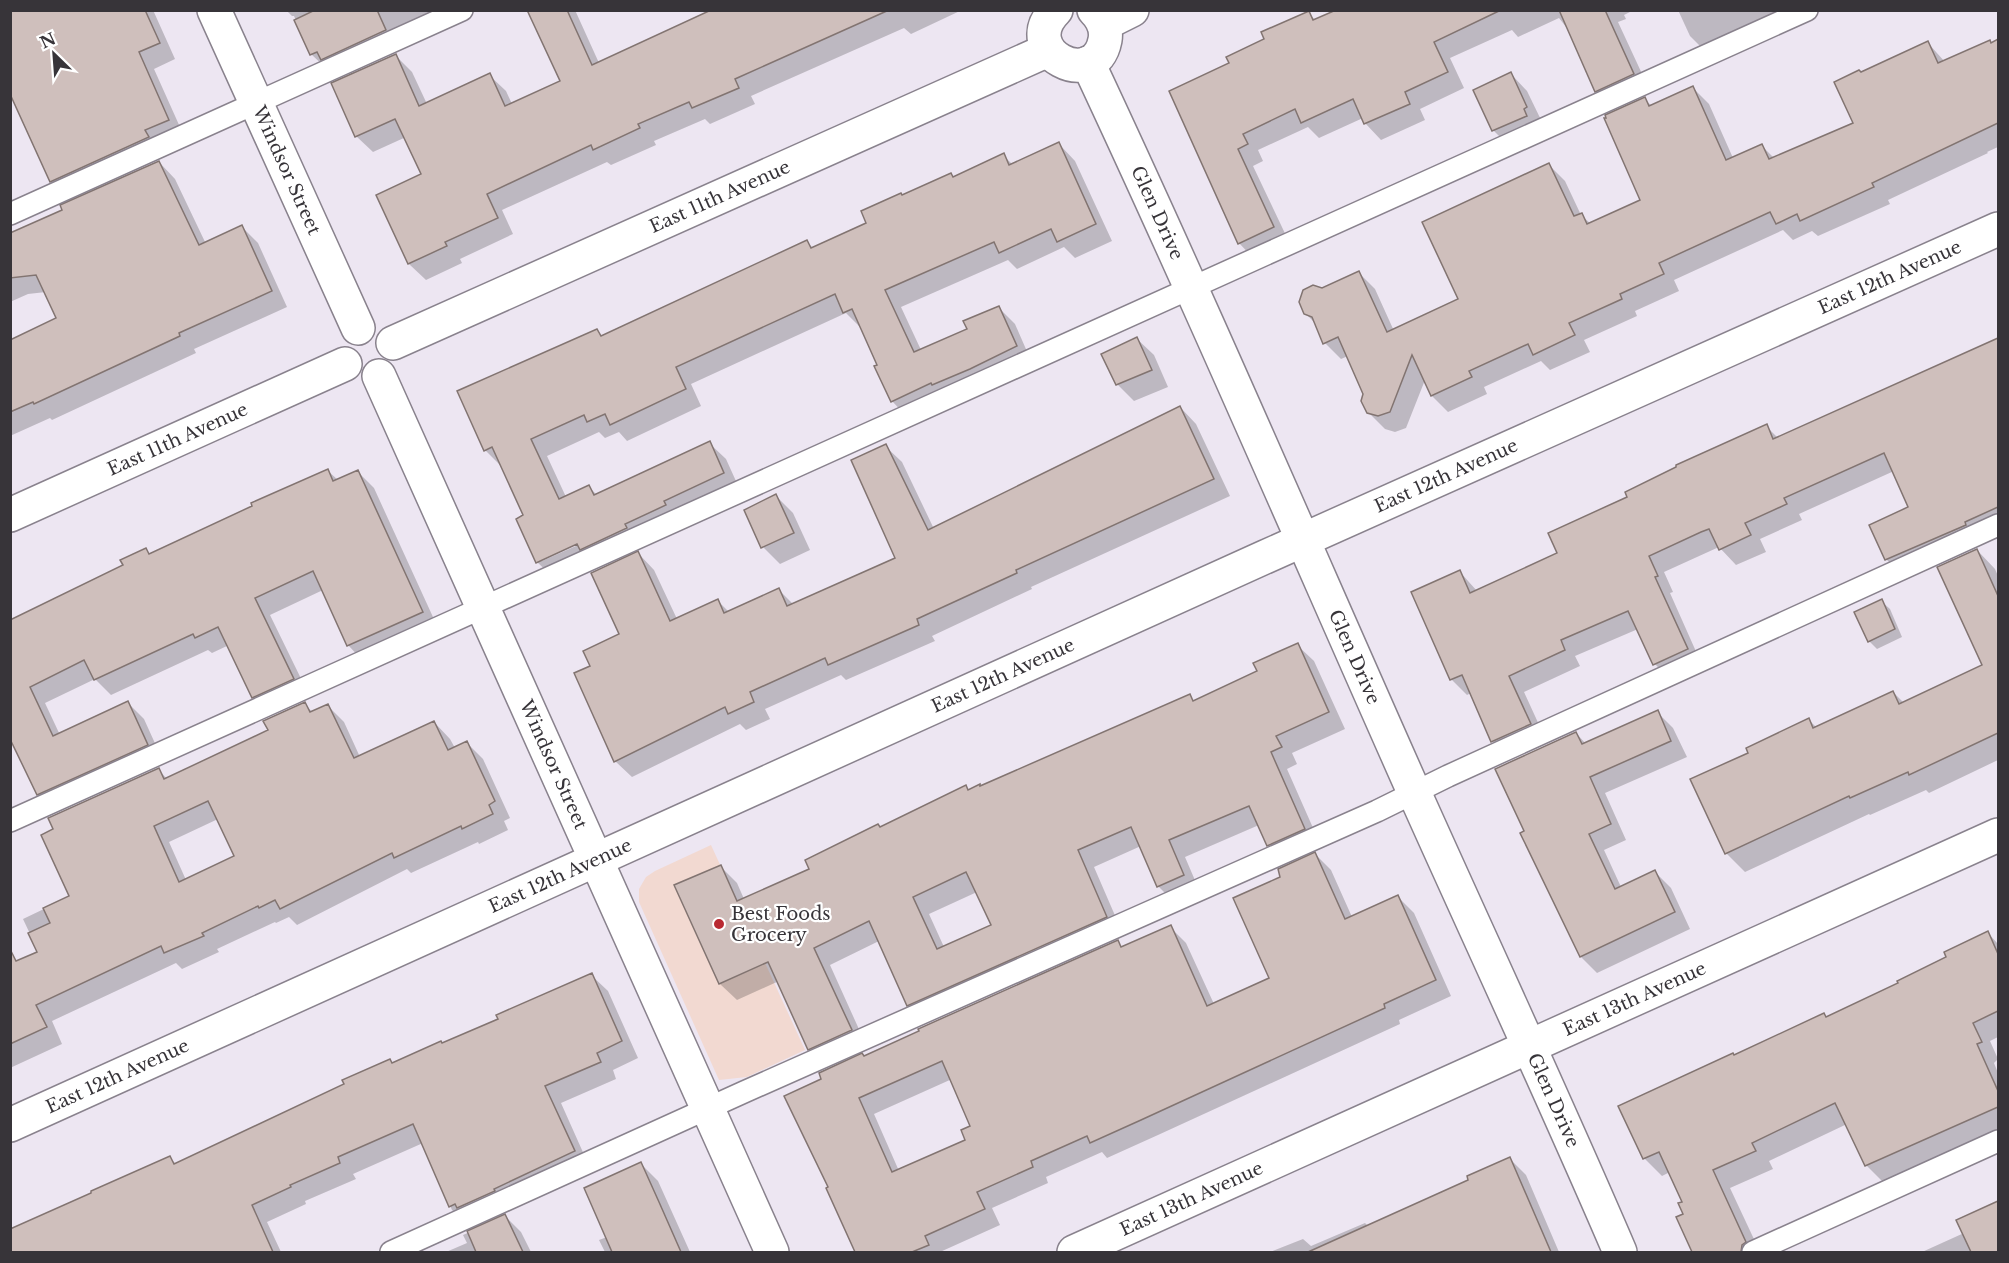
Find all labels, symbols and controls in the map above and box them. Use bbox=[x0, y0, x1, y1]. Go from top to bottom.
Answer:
north arrow bbox=[24, 24, 84, 84]
text: N bbox=[37, 28, 59, 53]
street label: Windsor Street bbox=[247, 101, 325, 238]
street label: East 11th Avenue bbox=[646, 156, 793, 238]
street label: Glen Drive bbox=[1126, 162, 1188, 263]
street label: East 12th Avenue bbox=[1815, 236, 1965, 319]
street label: East 11th Avenue bbox=[104, 398, 251, 481]
street label: East 12th Avenue bbox=[1371, 434, 1521, 518]
street label: Glen Drive bbox=[1324, 606, 1385, 708]
street label: East 12th Avenue bbox=[928, 634, 1078, 717]
street label: Windsor Street bbox=[514, 696, 592, 833]
street label: East 12th Avenue bbox=[485, 834, 635, 918]
place label: Best Foods Grocery bbox=[731, 903, 830, 946]
marker: Best Foods Grocery bbox=[712, 917, 726, 931]
street label: East 13th Avenue bbox=[1560, 957, 1710, 1041]
street label: East 12th Avenue bbox=[43, 1034, 192, 1118]
street label: Glen Drive bbox=[1523, 1050, 1584, 1151]
street label: East 13th Avenue bbox=[1117, 1157, 1267, 1241]

